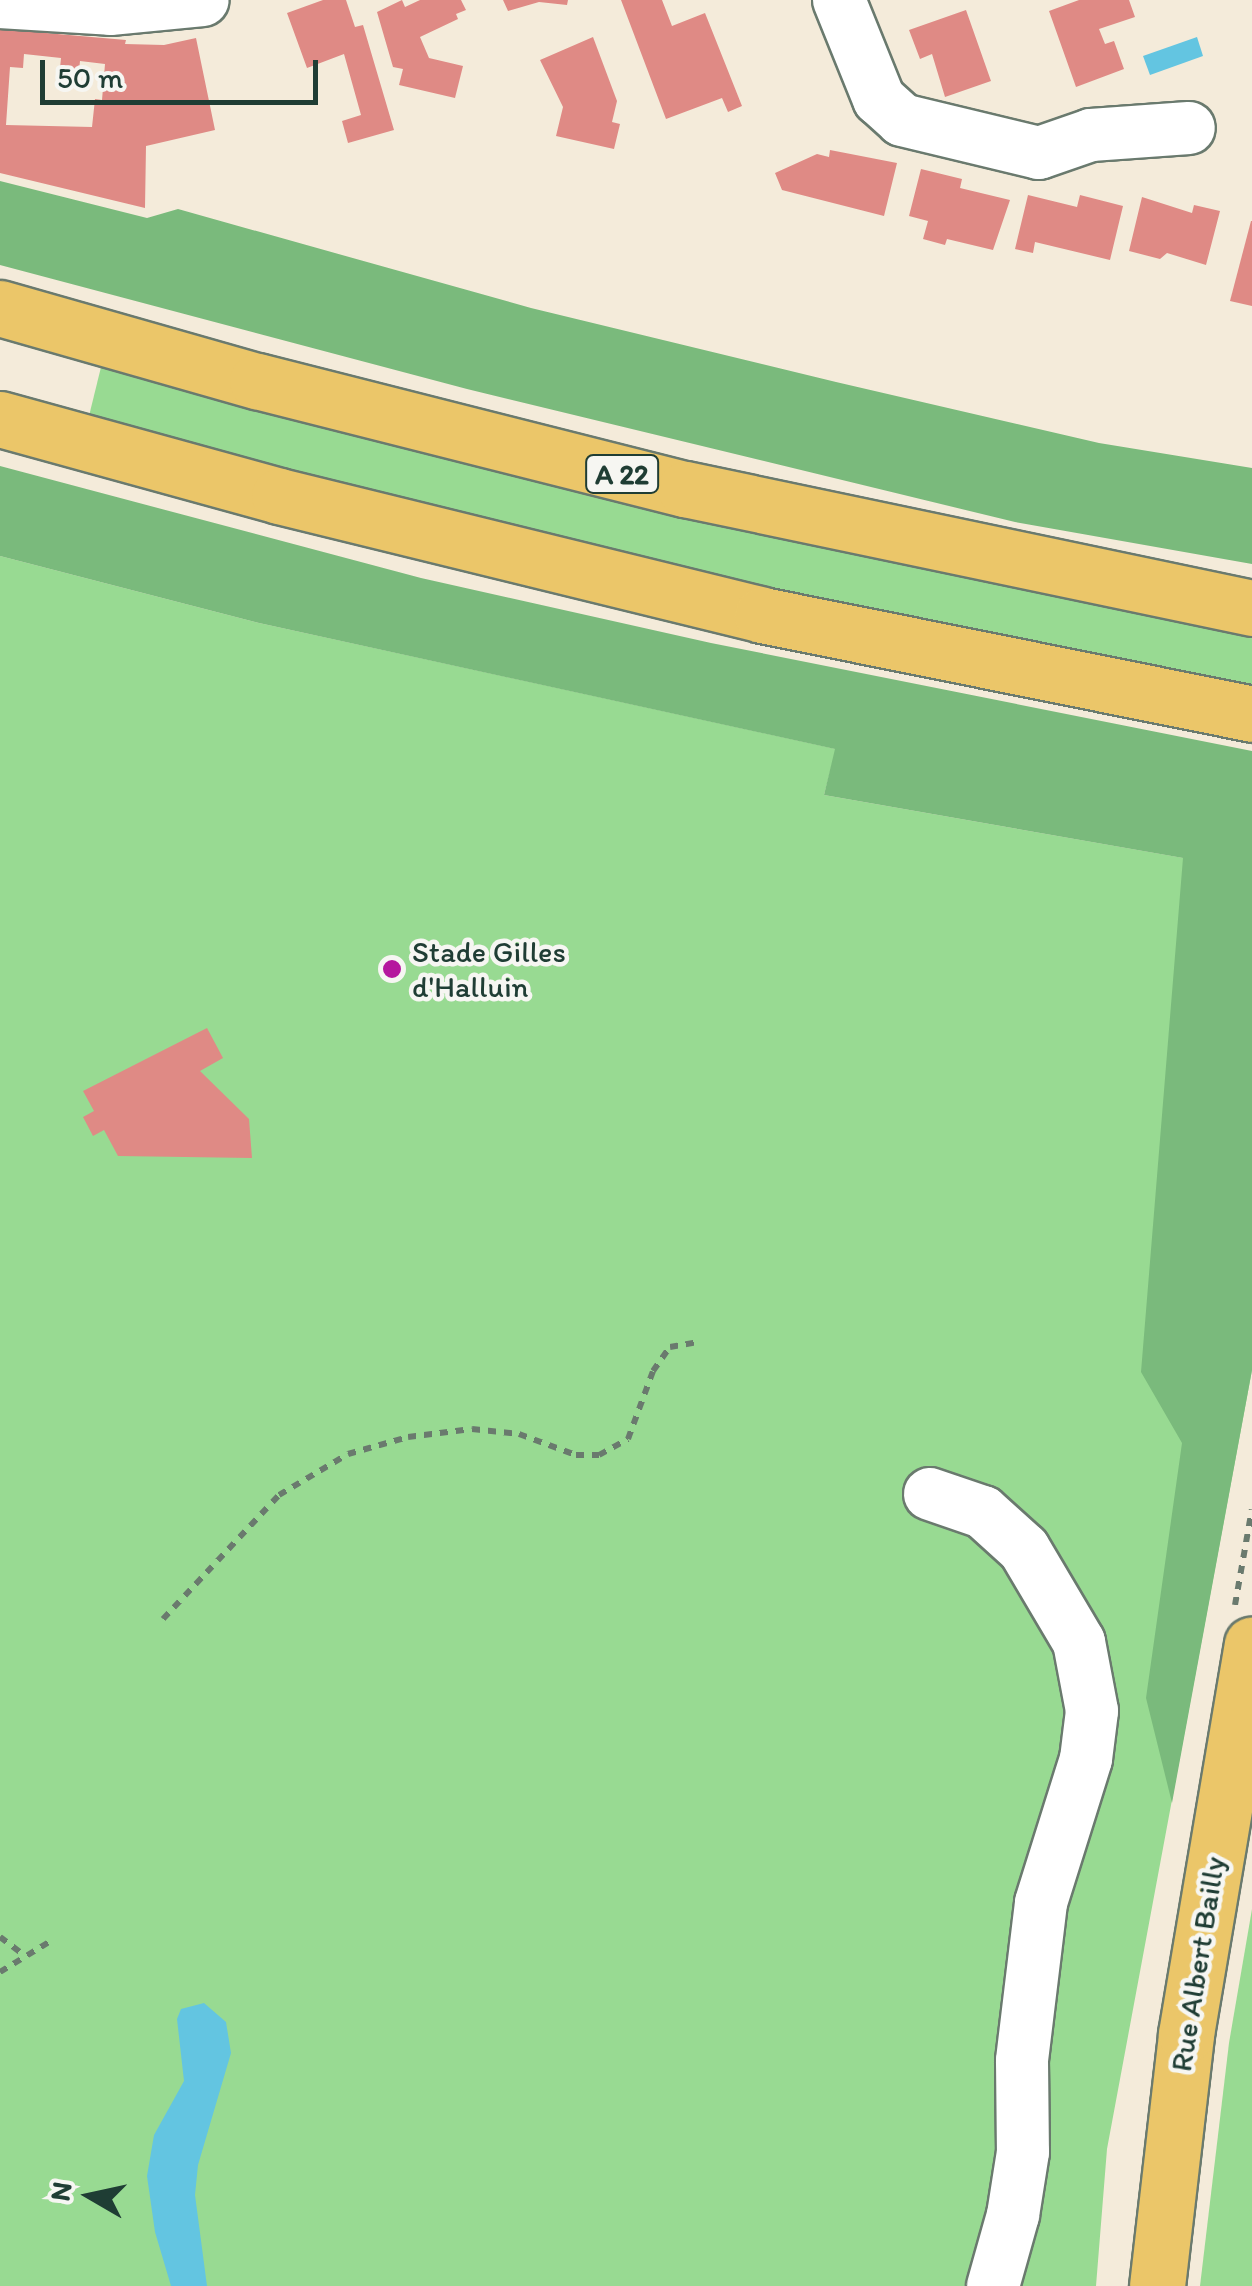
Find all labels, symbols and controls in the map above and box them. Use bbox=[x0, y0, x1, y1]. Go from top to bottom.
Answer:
scale bar bbox=[45, 40, 322, 102]
text: 50 m bbox=[57, 59, 123, 96]
road number: A 22 bbox=[584, 451, 660, 497]
place label: Stade Gilles d'Halluin bbox=[412, 934, 566, 1004]
marker: Stade Gilles d'Halluin bbox=[381, 958, 403, 980]
street label: Rue Albert Bailly bbox=[1163, 1854, 1233, 2074]
north arrow bbox=[40, 2146, 140, 2246]
text: N bbox=[42, 2179, 79, 2203]

